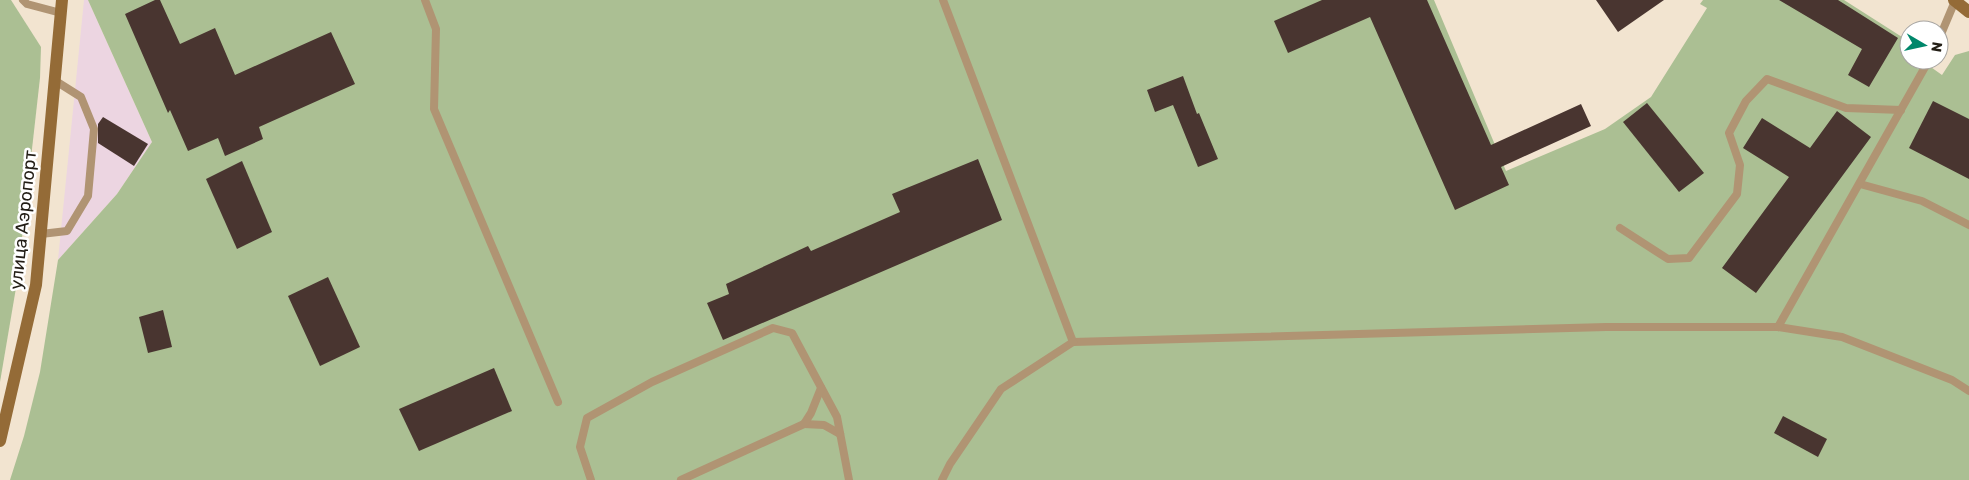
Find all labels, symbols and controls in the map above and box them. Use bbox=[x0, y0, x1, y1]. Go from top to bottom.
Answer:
north arrow bbox=[1899, 20, 1949, 70]
text: N bbox=[1927, 41, 1946, 53]
street label: улица Аэропорт bbox=[5, 149, 41, 291]

